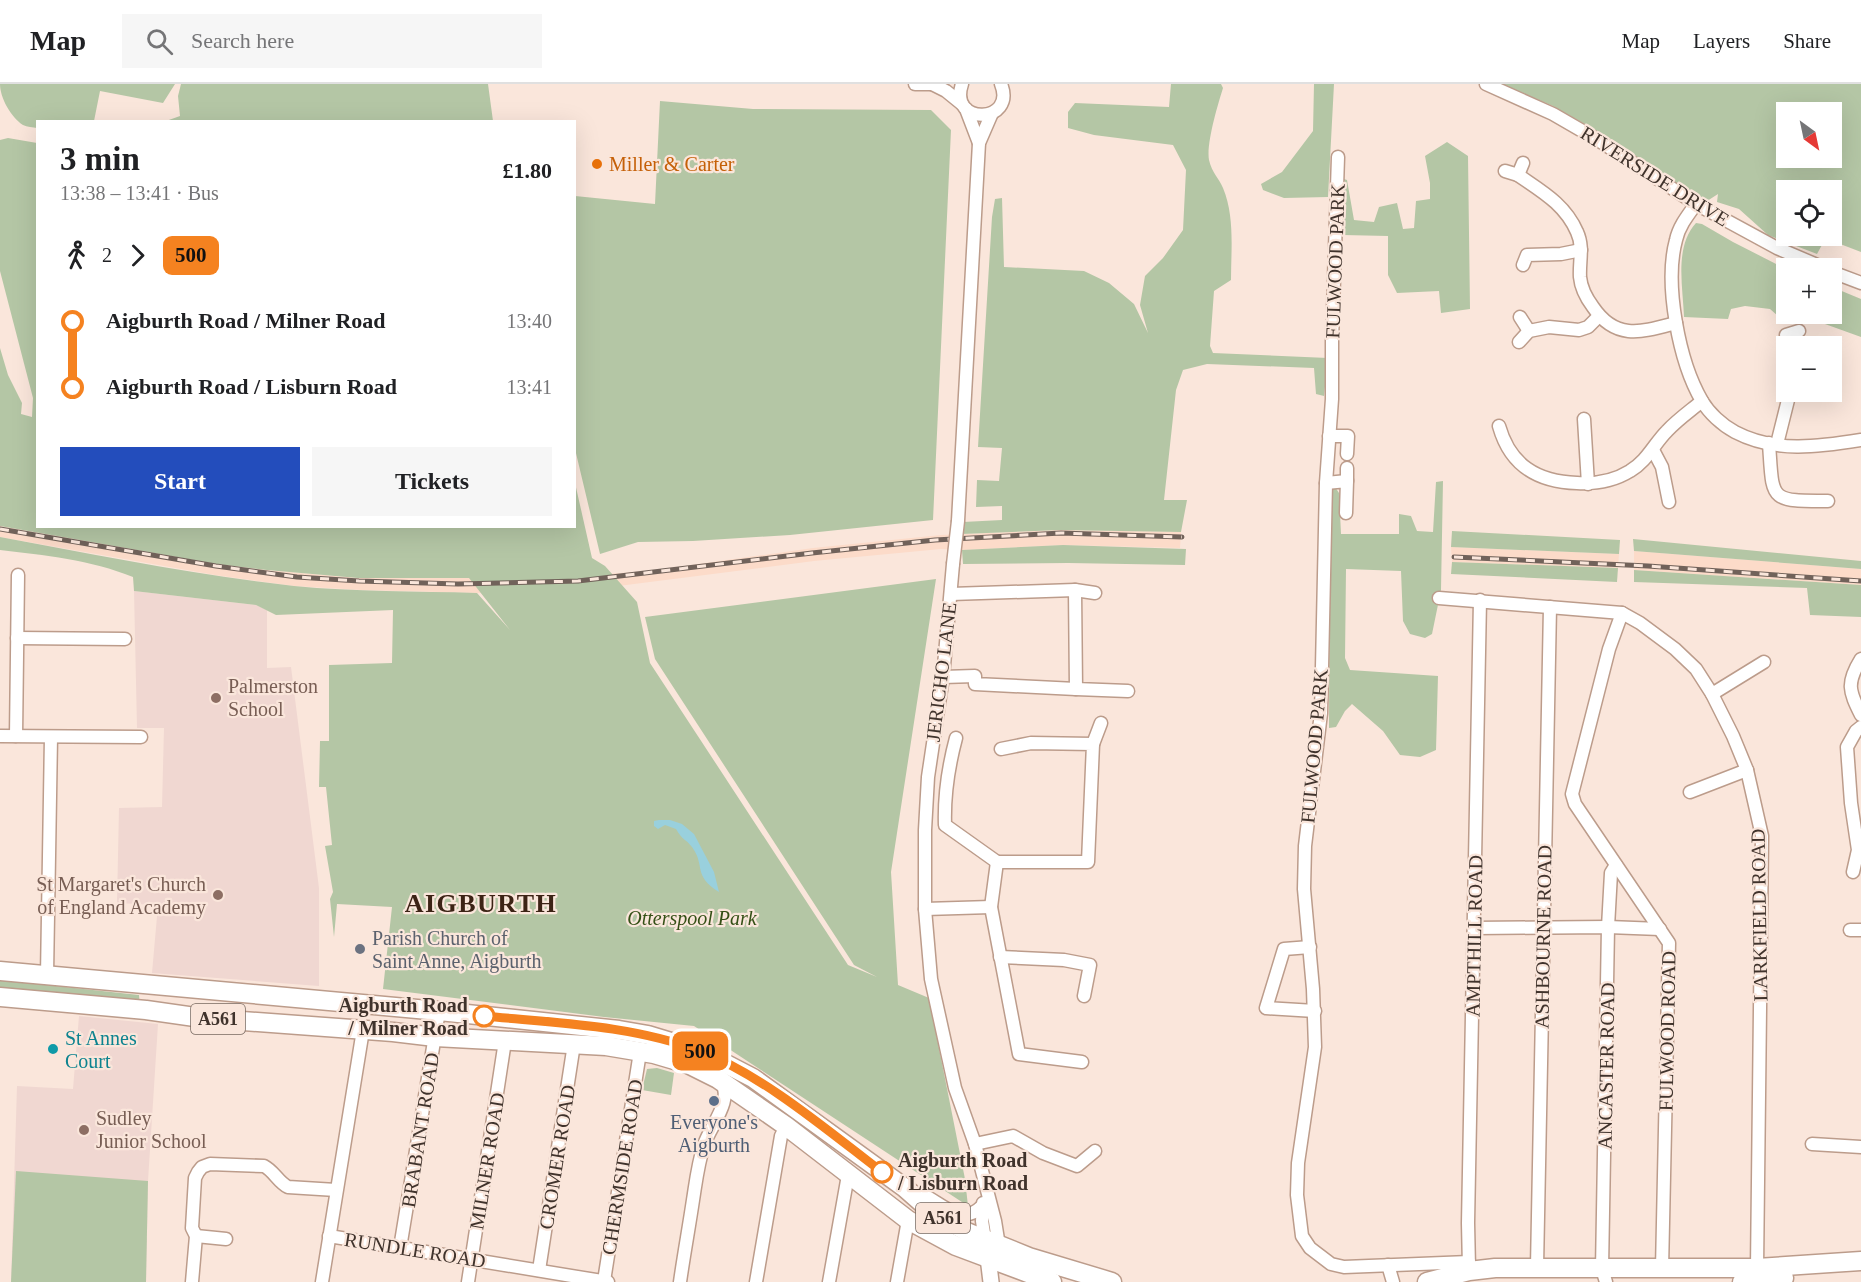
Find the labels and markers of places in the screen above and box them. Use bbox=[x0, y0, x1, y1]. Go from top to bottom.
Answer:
place label: Miller & Carter bbox=[609, 153, 735, 175]
marker: Miller & Carter bbox=[590, 157, 604, 171]
place label: Palmerston School bbox=[228, 675, 318, 720]
marker: Palmerston School bbox=[209, 691, 223, 705]
place label: St Margaret's Church of England Academy bbox=[36, 873, 206, 919]
marker: St Margaret's Church of England Academy bbox=[211, 888, 225, 902]
place label: Parish Church of Saint Anne, Aigburth bbox=[372, 927, 541, 973]
marker: Parish Church of Saint Anne, Aigburth bbox=[353, 942, 367, 956]
place label: Aigburth Road / Milner Road bbox=[339, 994, 468, 1039]
marker: Aigburth Road / Milner Road bbox=[473, 1005, 495, 1027]
place label: St Annes Court bbox=[65, 1027, 137, 1072]
marker: St Annes Court bbox=[46, 1042, 60, 1056]
marker: Everyone's Aigburth bbox=[707, 1094, 721, 1108]
place label: Sudley Junior School bbox=[96, 1107, 207, 1152]
place label: Everyone's Aigburth bbox=[670, 1111, 758, 1157]
marker: Sudley Junior School bbox=[77, 1123, 91, 1137]
place label: Aigburth Road / Lisburn Road bbox=[897, 1149, 1028, 1194]
marker: Aigburth Road / Lisburn Road bbox=[871, 1161, 893, 1183]

